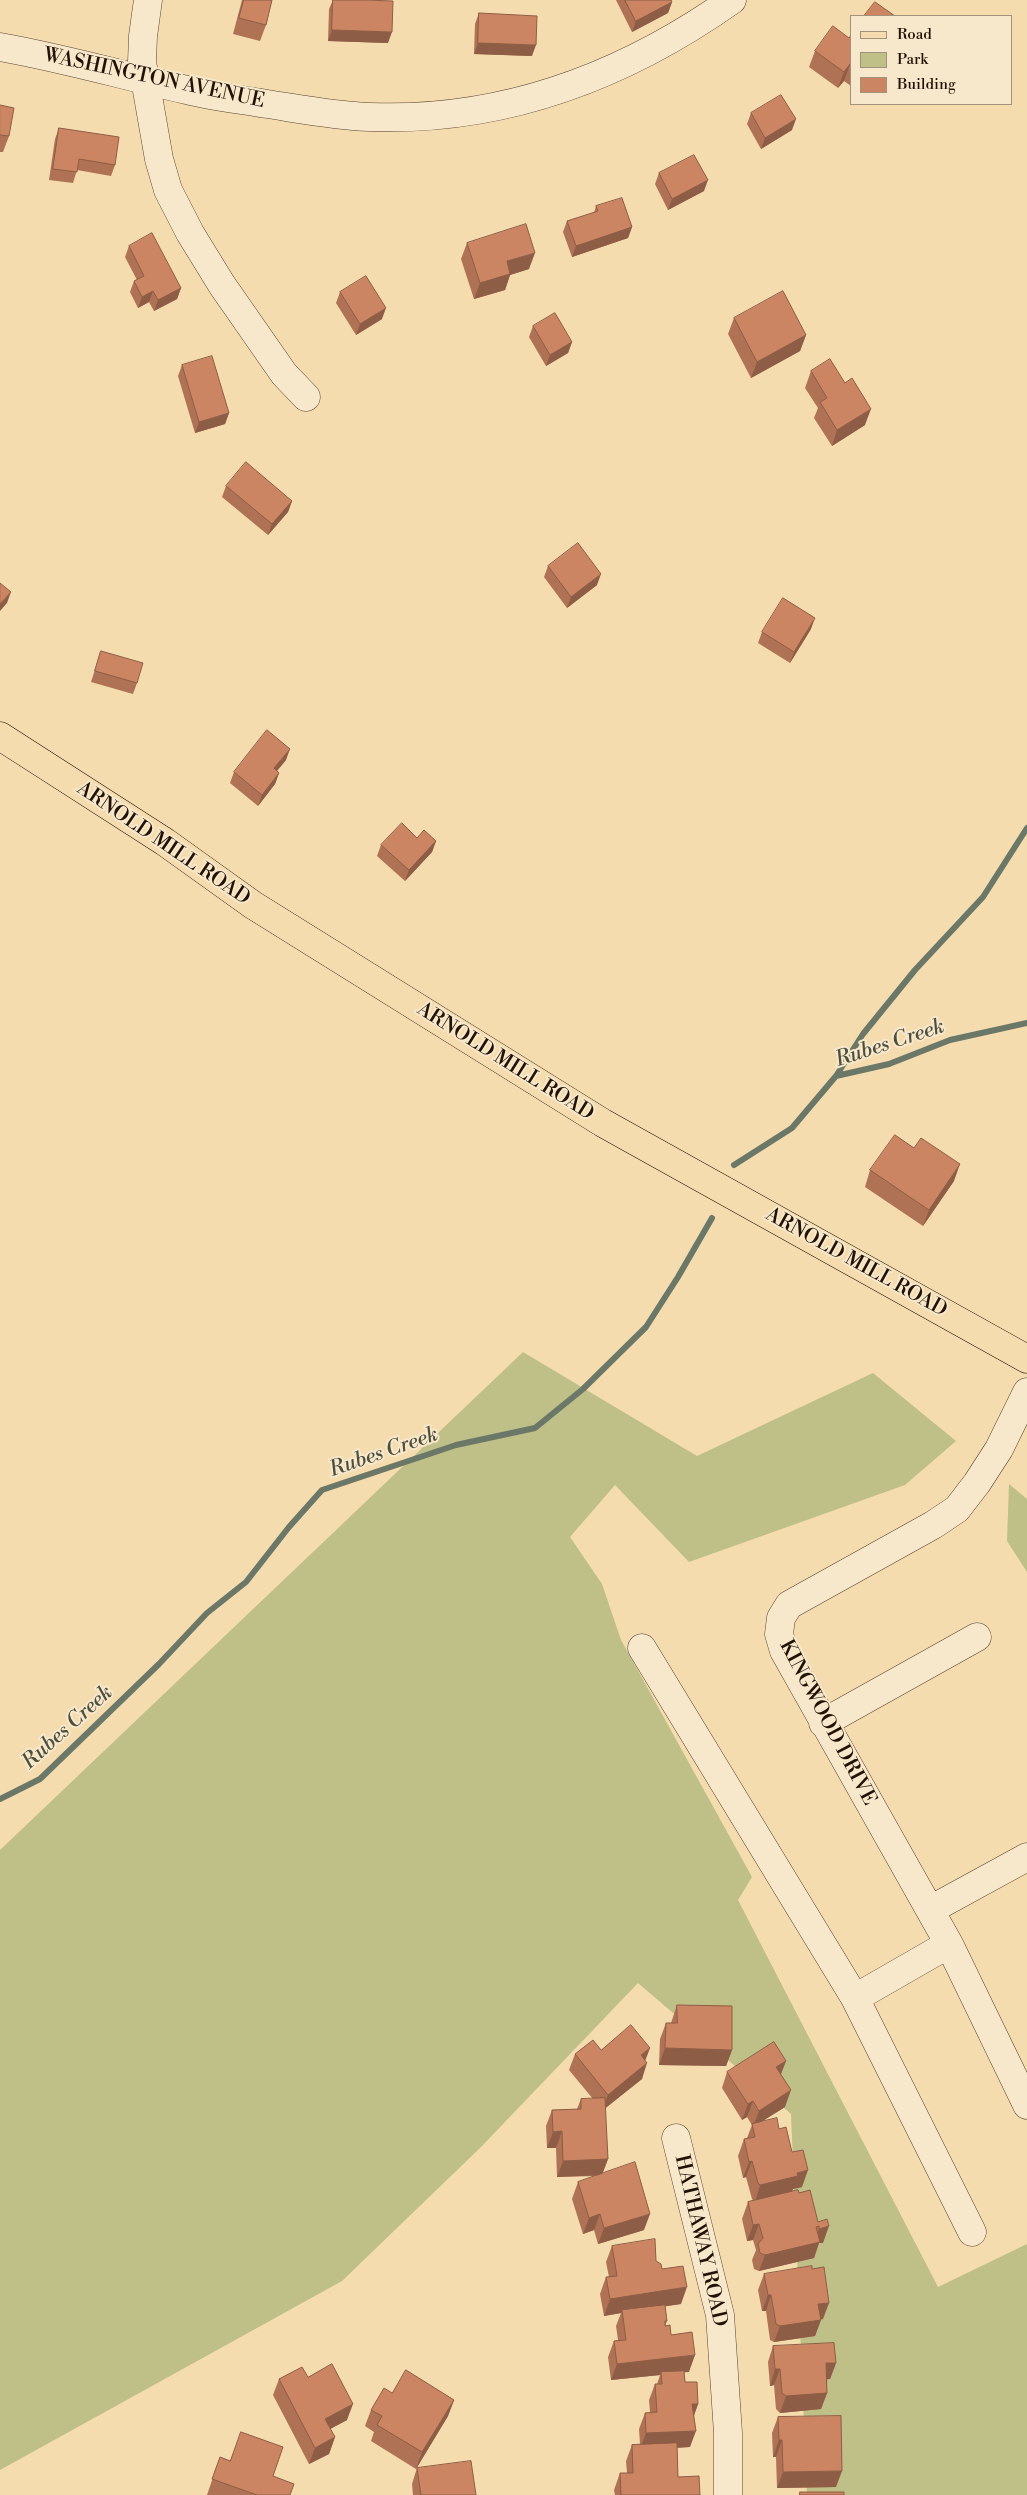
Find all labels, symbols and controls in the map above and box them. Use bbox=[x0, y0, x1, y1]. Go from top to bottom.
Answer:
legend bbox=[850, 15, 1012, 105]
text: Road bbox=[897, 25, 932, 44]
street label: WASHINGTON AVENUE bbox=[41, 44, 267, 114]
text: Park bbox=[897, 50, 928, 69]
text: Building bbox=[897, 75, 956, 94]
street label: ARNOLD MILL ROAD bbox=[72, 777, 254, 911]
street label: ARNOLD MILL ROAD bbox=[412, 998, 598, 1126]
water label: Rubes Creek bbox=[832, 1015, 948, 1073]
street label: ARNOLD MILL ROAD bbox=[761, 1203, 951, 1323]
water label: Rubes Creek bbox=[326, 1423, 442, 1483]
street label: KINGWOOD DRIVE bbox=[773, 1636, 881, 1810]
water label: Rubes Creek bbox=[17, 1681, 119, 1775]
street label: HATHAWAY ROAD bbox=[669, 2153, 731, 2329]

